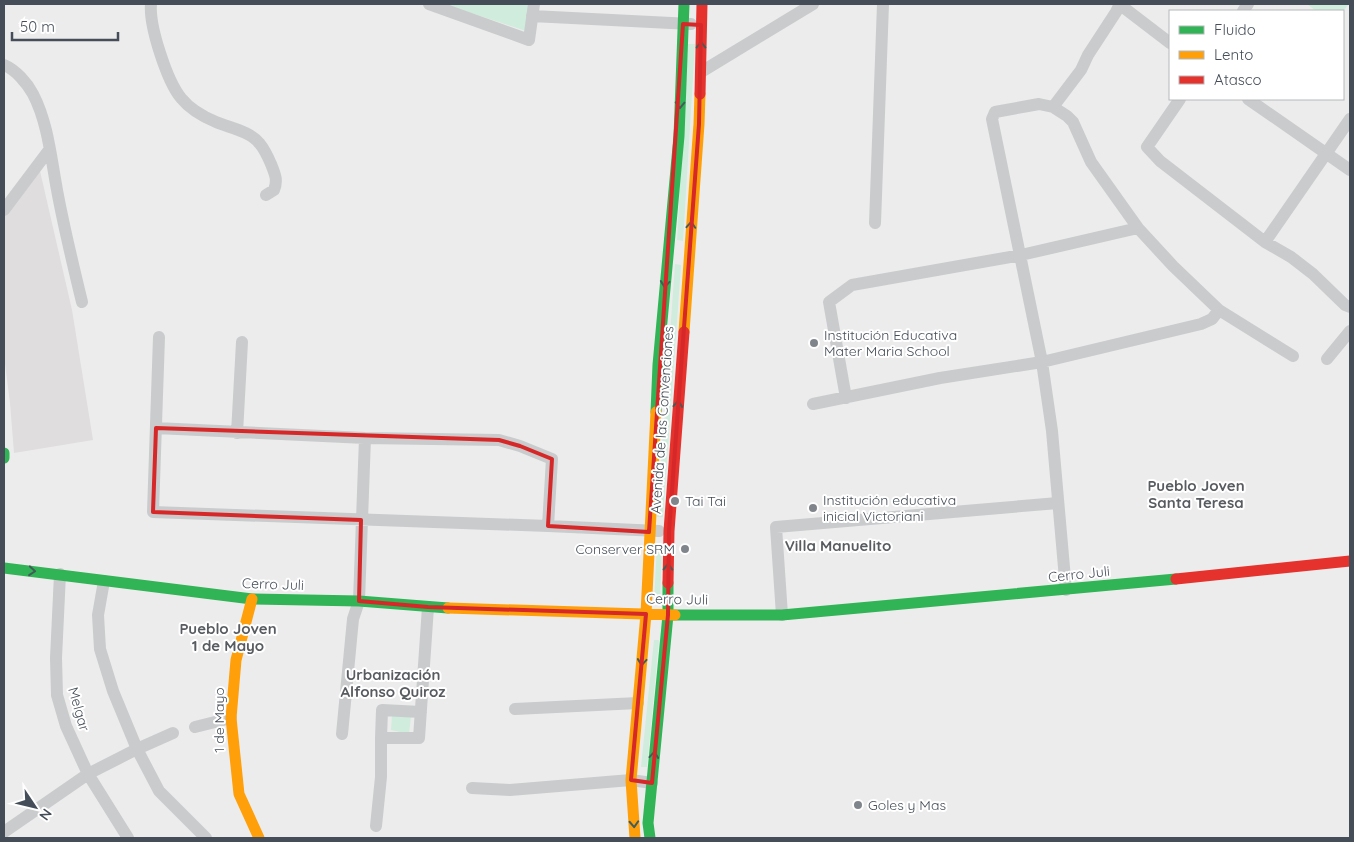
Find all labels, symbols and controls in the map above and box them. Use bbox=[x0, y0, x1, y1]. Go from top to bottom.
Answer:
scale bar bbox=[12, 10, 119, 42]
legend bbox=[1169, 10, 1344, 100]
text: 50 m bbox=[20, 17, 55, 36]
text: Fluido bbox=[1214, 20, 1256, 39]
one-way arrow bbox=[696, 41, 706, 49]
text: Lento bbox=[1214, 45, 1253, 64]
text: Atasco bbox=[1214, 70, 1262, 89]
one-way arrow bbox=[674, 101, 685, 109]
one-way arrow bbox=[686, 221, 697, 229]
one-way arrow bbox=[660, 281, 671, 289]
street label: Avenida de las Convenciones bbox=[646, 325, 678, 515]
place label: Institución Educativa Mater Maria School bbox=[824, 326, 957, 360]
marker: Institución Educativa Mater Maria School bbox=[808, 337, 820, 349]
one-way arrow bbox=[672, 400, 683, 408]
district label: Pueblo Joven Santa Teresa bbox=[1147, 476, 1245, 512]
place label: Institución educativa inicial Victoriani bbox=[823, 491, 956, 525]
place label: Tai Tai bbox=[685, 492, 726, 510]
marker: Tai Tai bbox=[669, 495, 681, 507]
marker: Institución educativa inicial Victoriani bbox=[807, 502, 819, 514]
district label: Villa Manuelito bbox=[785, 536, 891, 555]
place label: Conserver SRM bbox=[575, 540, 675, 558]
marker: Conserver SRM bbox=[679, 543, 691, 555]
one-way arrow bbox=[663, 562, 673, 570]
street label: Cerro Juli bbox=[1047, 562, 1111, 586]
one-way arrow bbox=[28, 565, 36, 576]
street label: Cerro Juli bbox=[242, 574, 304, 594]
street label: Cerro Juli bbox=[646, 589, 708, 609]
district label: Pueblo Joven 1 de Mayo bbox=[179, 619, 277, 655]
one-way arrow bbox=[637, 658, 648, 666]
district label: Urbanización Alfonso Quiroz bbox=[340, 665, 446, 701]
street label: Melgar bbox=[64, 685, 94, 734]
street label: 1 de Mayo bbox=[210, 687, 228, 753]
one-way arrow bbox=[649, 751, 660, 759]
north arrow bbox=[10, 782, 60, 832]
place label: Goles y Mas bbox=[868, 796, 946, 814]
marker: Goles y Mas bbox=[852, 799, 864, 811]
text: N bbox=[35, 805, 56, 824]
one-way arrow bbox=[628, 820, 639, 828]

